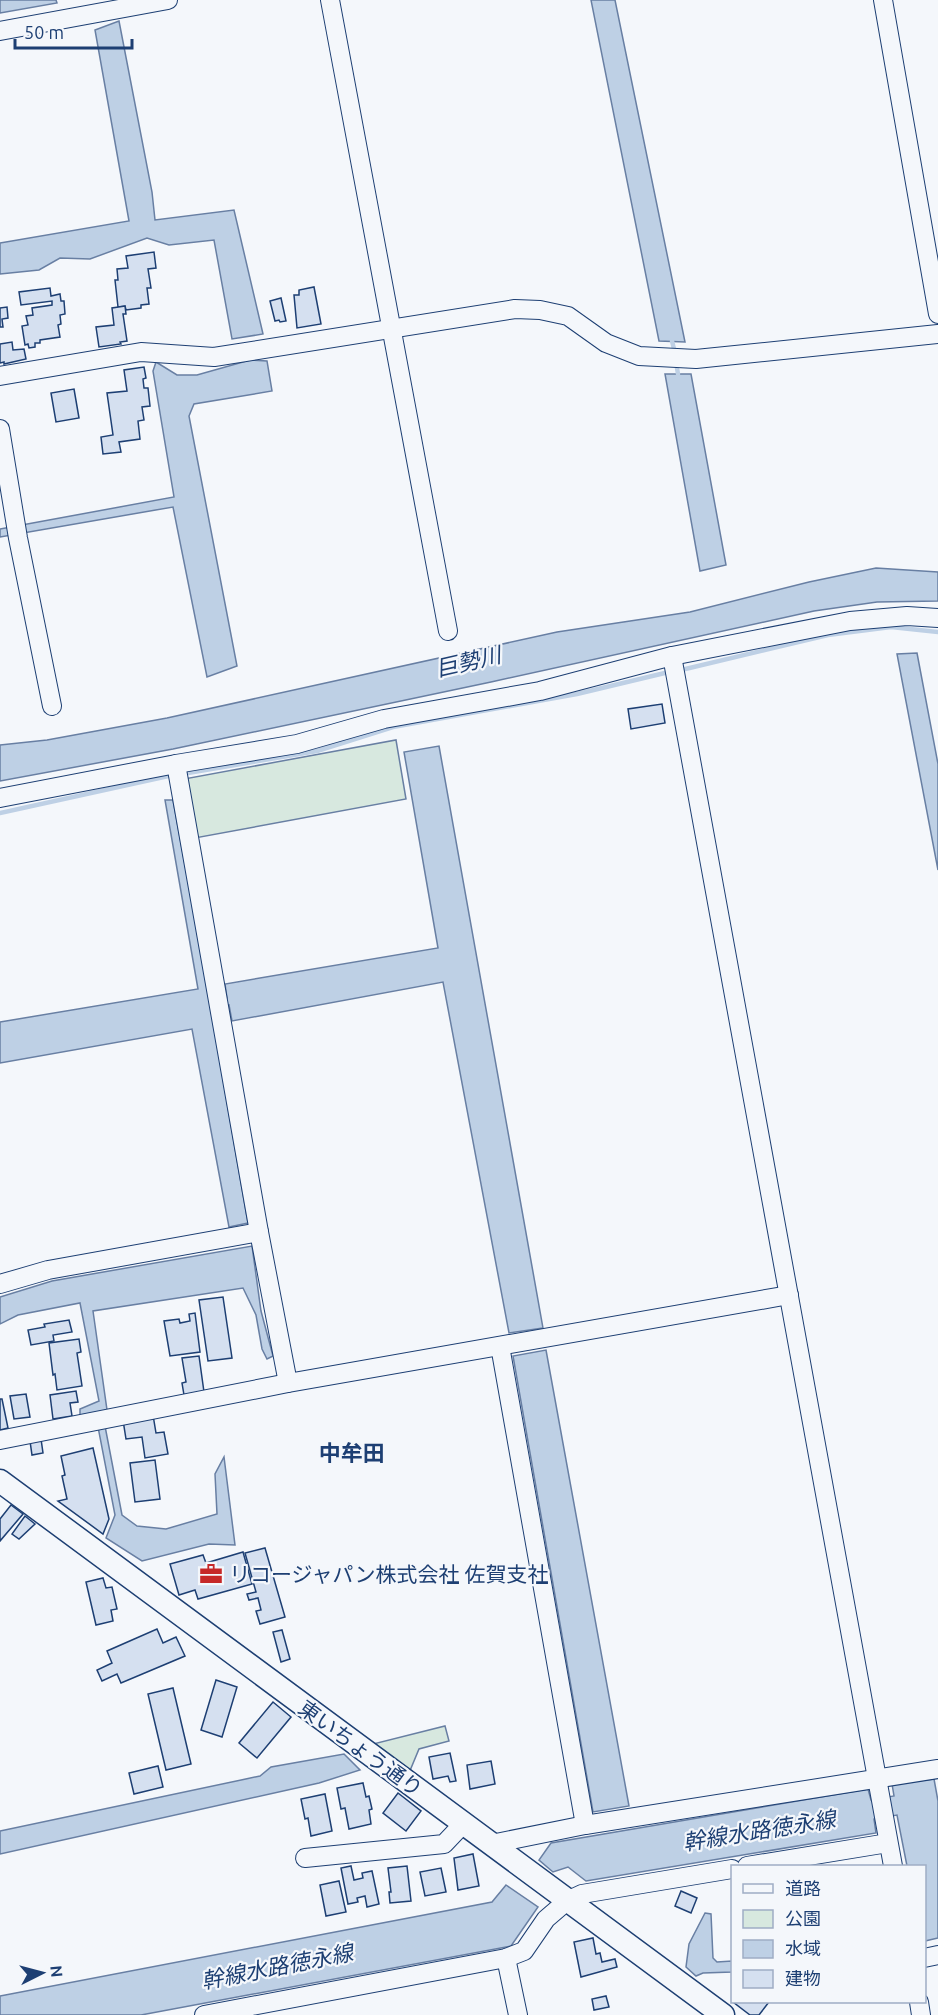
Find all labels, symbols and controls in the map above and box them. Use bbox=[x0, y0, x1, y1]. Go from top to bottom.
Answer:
scale bar bbox=[15, 12, 132, 50]
text: 50 m bbox=[24, 22, 64, 42]
water label: 巨勢川 bbox=[433, 641, 505, 681]
district label: 中牟田 bbox=[319, 1440, 385, 1465]
office icon: リコージャパン株式会社 佐賀支社 bbox=[198, 1561, 224, 1587]
place label: リコージャパン株式会社 佐賀支社 bbox=[229, 1562, 548, 1586]
street label: 東いちょう通り bbox=[294, 1695, 428, 1801]
water label: 幹線水路徳永線 bbox=[681, 1805, 840, 1854]
legend bbox=[731, 1865, 926, 2003]
text: 道路 bbox=[785, 1878, 821, 1898]
text: 公園 bbox=[785, 1908, 821, 1928]
water label: 幹線水路徳永線 bbox=[199, 1938, 358, 1993]
text: 水域 bbox=[785, 1938, 821, 1958]
north arrow bbox=[12, 1943, 72, 2003]
text: N bbox=[47, 1965, 66, 1978]
text: 建物 bbox=[785, 1968, 821, 1988]

